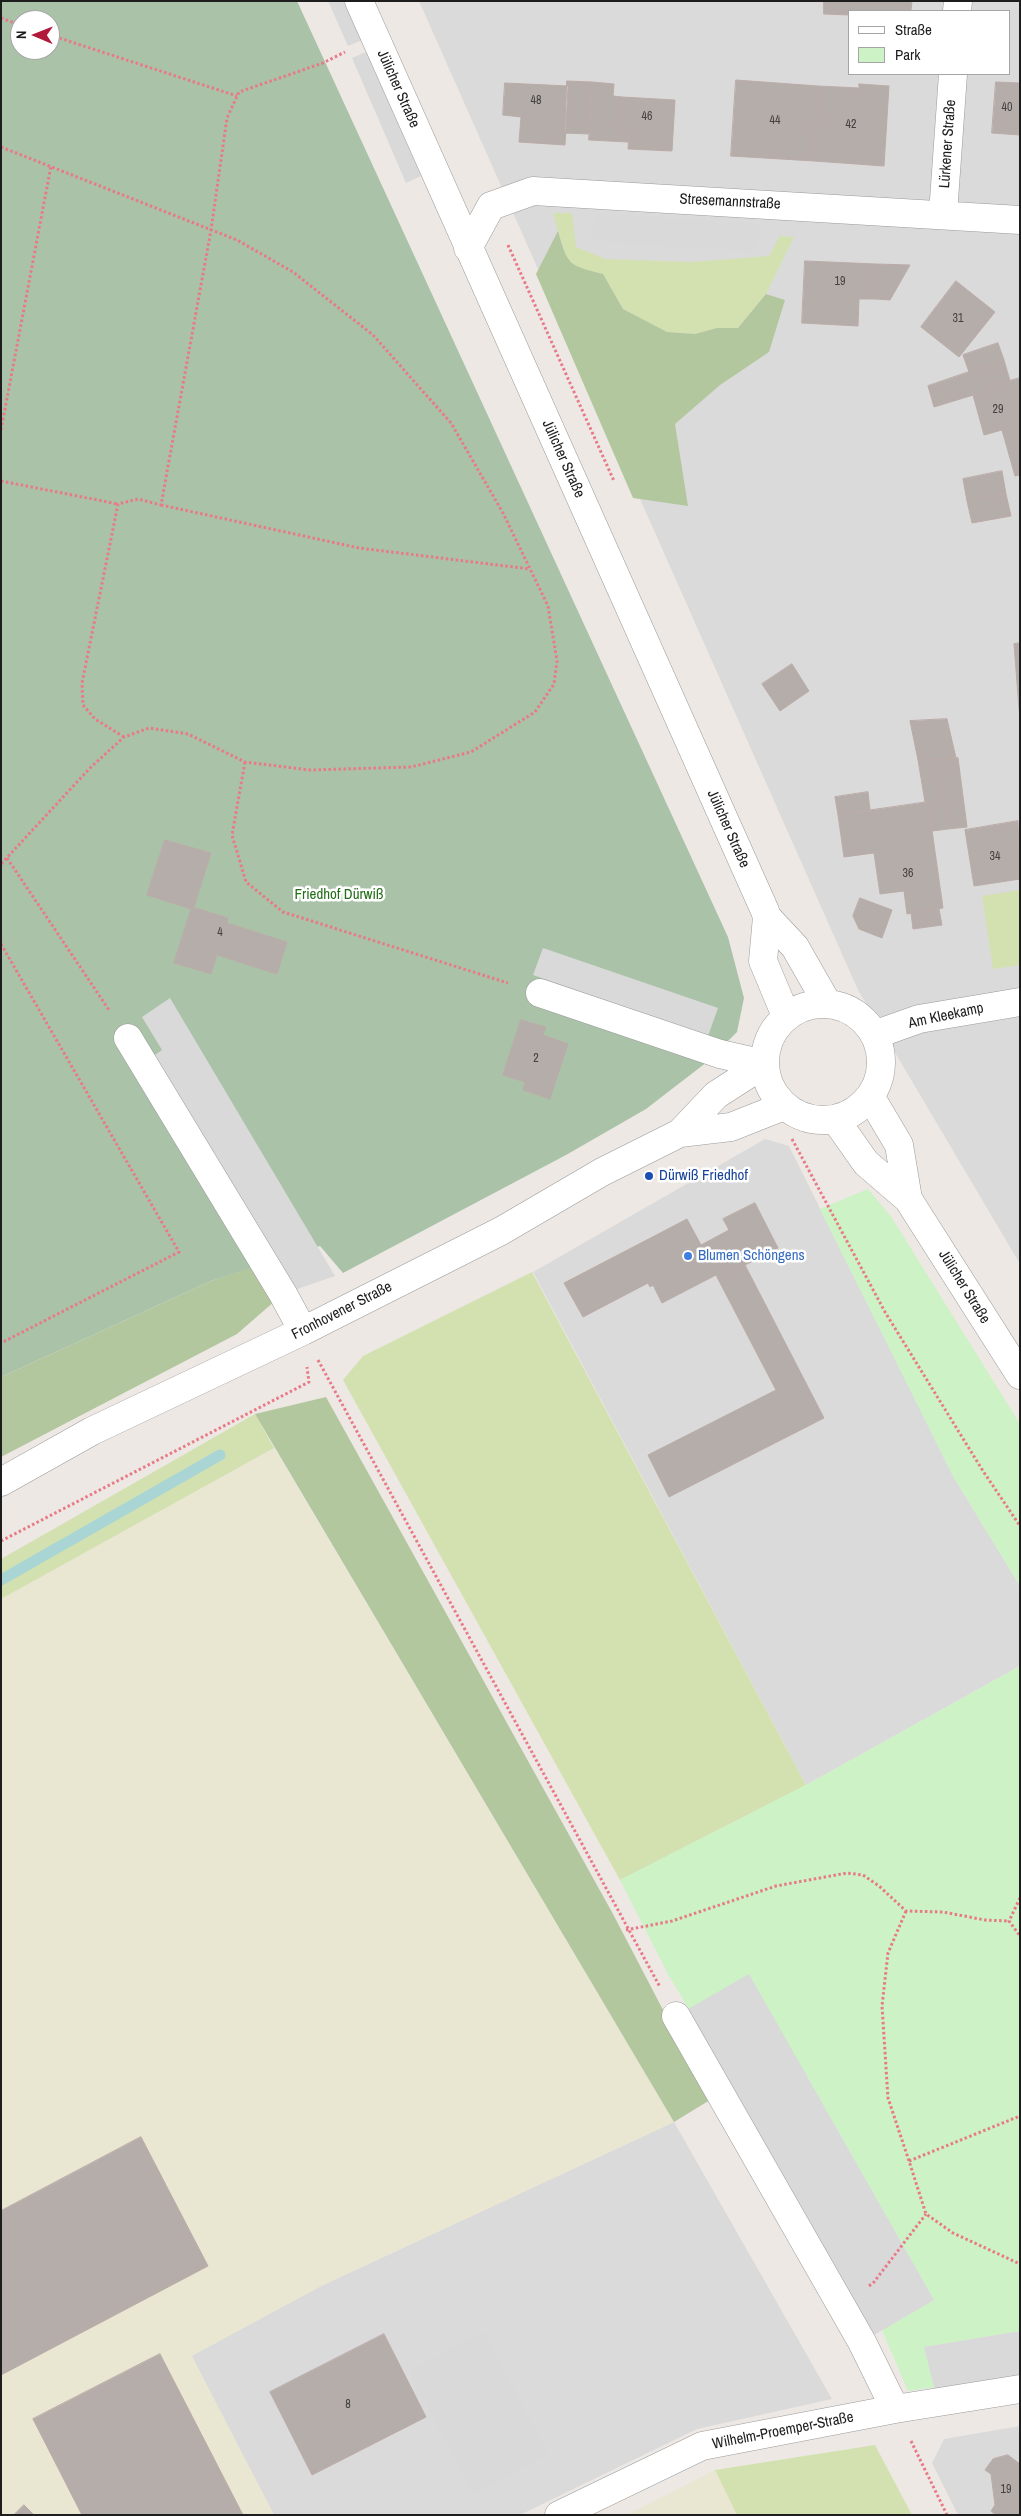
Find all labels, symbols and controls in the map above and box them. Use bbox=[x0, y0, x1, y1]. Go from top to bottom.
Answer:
north arrow bbox=[10, 10, 60, 60]
legend bbox=[848, 10, 1011, 75]
text: Straße bbox=[895, 19, 932, 40]
text: N bbox=[12, 30, 30, 39]
text: Park bbox=[895, 44, 920, 65]
street label: Jülicher Straße bbox=[373, 47, 423, 131]
house number: 48 bbox=[531, 94, 541, 108]
street label: Lürkener Straße bbox=[936, 99, 960, 189]
house number: 40 bbox=[1002, 101, 1012, 115]
house number: 46 bbox=[642, 110, 652, 124]
house number: 44 bbox=[770, 114, 780, 128]
house number: 42 bbox=[846, 118, 856, 132]
street label: Stresemannstraße bbox=[679, 190, 781, 214]
house number: 19 bbox=[835, 275, 845, 289]
house number: 31 bbox=[953, 312, 963, 326]
house number: 29 bbox=[993, 403, 1003, 417]
street label: Jülicher Straße bbox=[538, 417, 588, 501]
street label: Jülicher Straße bbox=[703, 787, 753, 871]
house number: 34 bbox=[990, 850, 1000, 864]
house number: 36 bbox=[903, 867, 913, 881]
park label: Friedhof Dürwiß bbox=[295, 886, 383, 904]
house number: 4 bbox=[217, 926, 223, 940]
street label: Am Kleekamp bbox=[907, 999, 985, 1033]
house number: 2 bbox=[533, 1052, 539, 1066]
place label: Dürwiß Friedhof bbox=[659, 1167, 748, 1185]
marker: Dürwiß Friedhof bbox=[643, 1170, 655, 1182]
place label: Blumen Schöngens bbox=[698, 1247, 805, 1265]
street label: Jülicher Straße bbox=[934, 1247, 994, 1327]
marker: Blumen Schöngens bbox=[682, 1250, 694, 1262]
street label: Fronhovener Straße bbox=[289, 1278, 395, 1344]
house number: 8 bbox=[345, 2398, 351, 2412]
street label: Wilhelm-Proemper-Straße bbox=[711, 2408, 855, 2454]
house number: 19 bbox=[1001, 2483, 1011, 2497]

